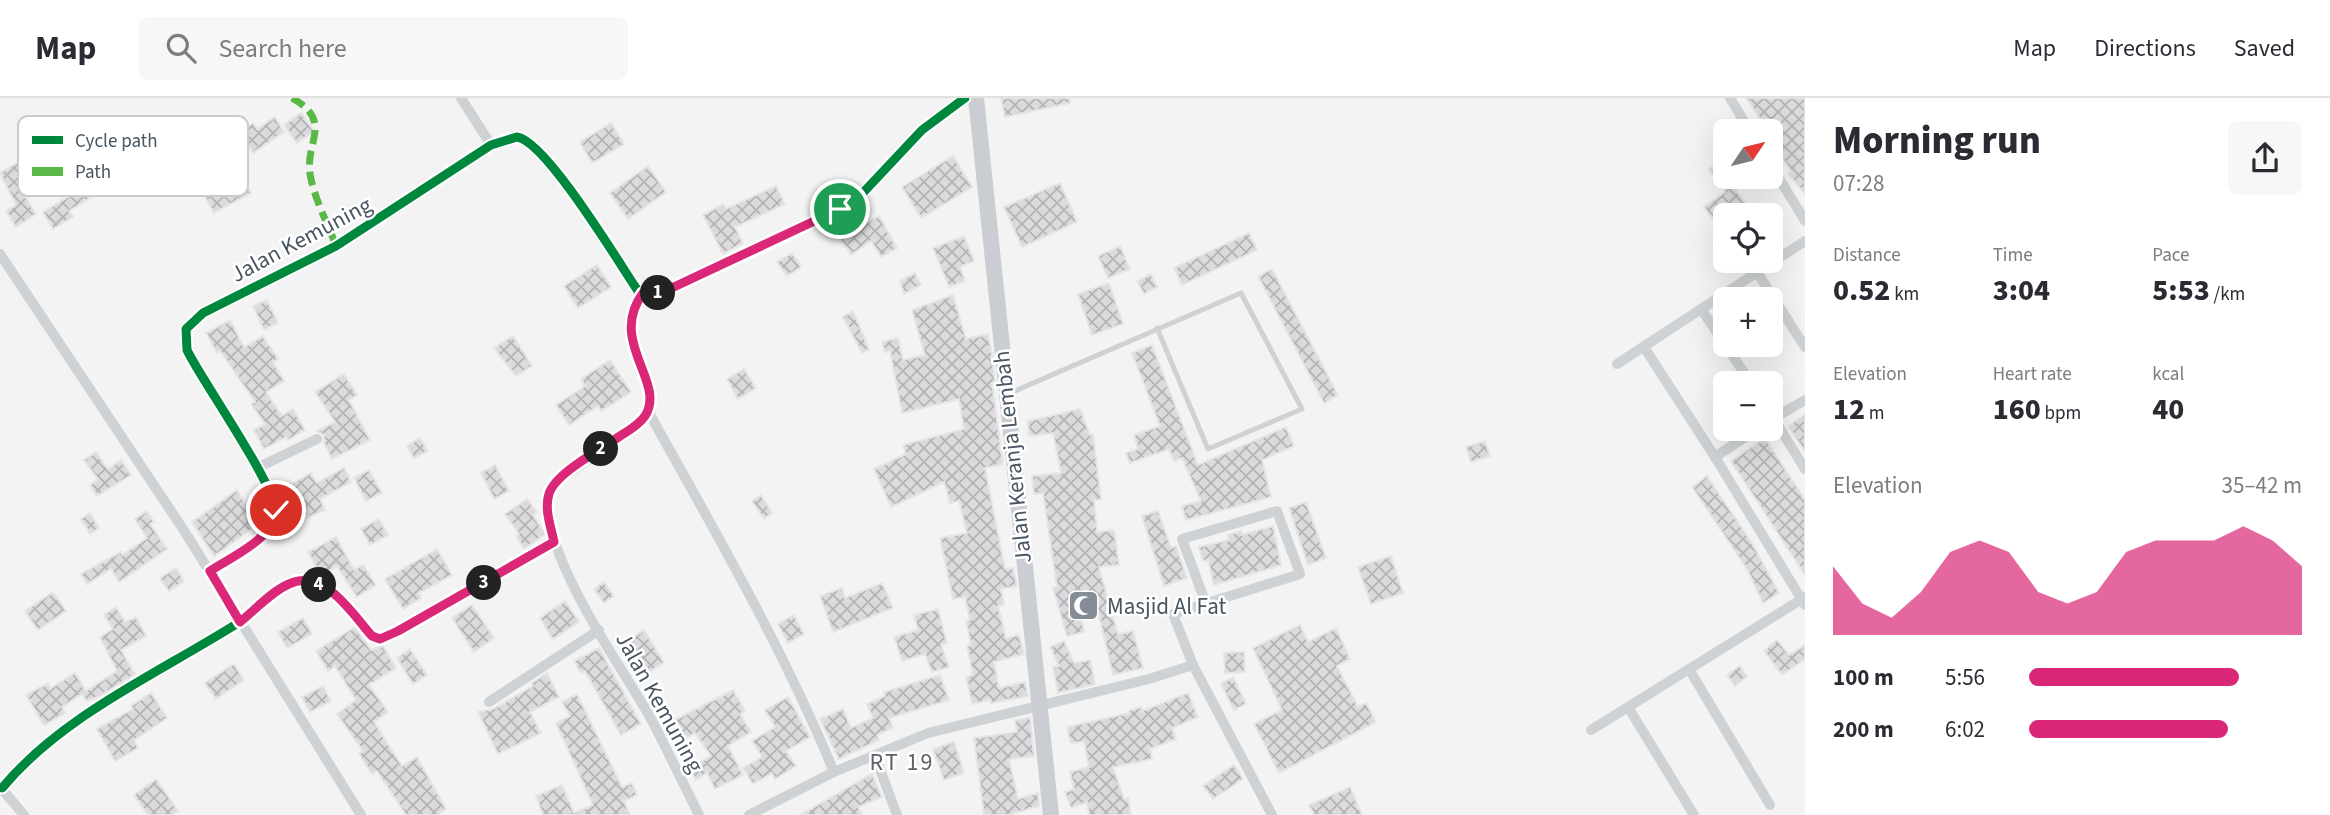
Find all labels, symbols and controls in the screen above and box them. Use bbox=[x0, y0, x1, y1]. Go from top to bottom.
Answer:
search box bbox=[138, 17, 628, 80]
text: Map bbox=[35, 25, 96, 72]
icon: search bbox=[162, 29, 200, 67]
text: Search here bbox=[218, 30, 347, 67]
text: Map bbox=[2013, 31, 2056, 66]
text: Directions bbox=[2094, 31, 2196, 66]
text: Saved bbox=[2234, 31, 2295, 66]
text: Morning run bbox=[1833, 114, 2041, 168]
legend bbox=[18, 116, 248, 196]
north arrow bbox=[1713, 119, 1783, 189]
map controls bbox=[1713, 119, 1783, 441]
button: share bbox=[2228, 121, 2302, 195]
text: Cycle path bbox=[75, 128, 157, 155]
text: Path bbox=[75, 159, 111, 186]
text: 07:28 bbox=[1833, 167, 1884, 200]
pin bbox=[810, 179, 870, 239]
street label: Jalan Kemuning bbox=[225, 188, 378, 291]
icon: arrive bbox=[821, 190, 859, 228]
button: locate bbox=[1713, 203, 1783, 273]
text: Distance bbox=[1833, 242, 1901, 269]
text: Time bbox=[1993, 242, 2033, 269]
text: Pace bbox=[2152, 242, 2190, 269]
text: 0.52 bbox=[1833, 269, 1890, 312]
text: 3:04 bbox=[1993, 269, 2050, 312]
text: 5:53 bbox=[2152, 269, 2210, 312]
pin: 1 bbox=[640, 276, 676, 310]
text: 1 bbox=[652, 279, 663, 306]
text: km bbox=[1890, 281, 1919, 308]
text: /km bbox=[2210, 281, 2245, 308]
button: + bbox=[1713, 287, 1783, 357]
street label: Jalan Keranja Lembah bbox=[985, 349, 1040, 565]
text: Elevation bbox=[1833, 361, 1907, 388]
text: Heart rate bbox=[1993, 361, 2072, 388]
text: kcal bbox=[2152, 361, 2184, 388]
button: − bbox=[1713, 371, 1783, 441]
text: 12 bbox=[1833, 388, 1865, 431]
text: 160 bbox=[1993, 388, 2041, 431]
text: 40 bbox=[2152, 388, 2184, 431]
text: m bbox=[1865, 400, 1885, 427]
text: bpm bbox=[2041, 400, 2081, 427]
pin: 2 bbox=[584, 432, 618, 466]
text: 2 bbox=[595, 435, 606, 462]
text: Elevation bbox=[1833, 469, 1923, 502]
text: 35–42 m bbox=[2222, 469, 2302, 502]
pin bbox=[246, 480, 306, 540]
icon: check bbox=[257, 491, 295, 529]
pin: 3 bbox=[466, 566, 502, 601]
pin: 4 bbox=[302, 568, 336, 602]
text: 3 bbox=[478, 569, 489, 596]
text: 4 bbox=[313, 571, 324, 598]
mosque icon: Masjid Al Fat bbox=[1067, 589, 1101, 623]
place label: Masjid Al Fat bbox=[1107, 590, 1226, 623]
street label: Jalan Kemuning bbox=[607, 626, 712, 779]
text: 100 m bbox=[1833, 661, 1894, 694]
text: 5:56 bbox=[1945, 661, 1985, 694]
text: 200 m bbox=[1833, 713, 1894, 746]
text: 6:02 bbox=[1945, 713, 1985, 746]
district label: RT 19 bbox=[870, 745, 934, 780]

